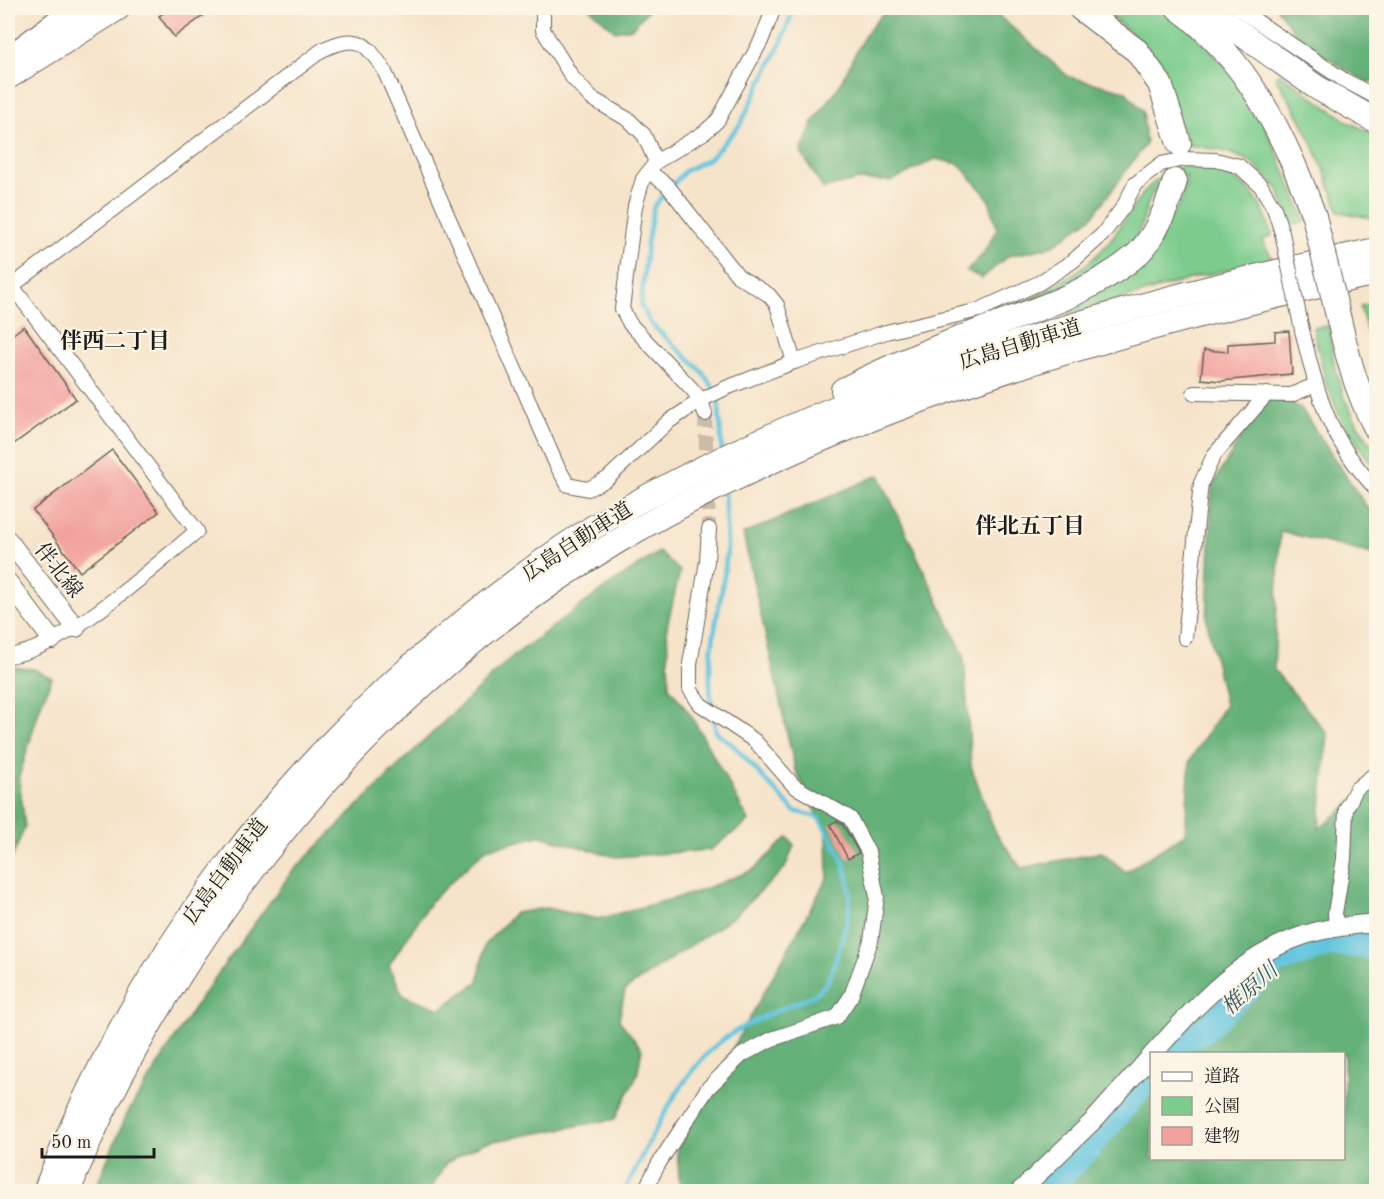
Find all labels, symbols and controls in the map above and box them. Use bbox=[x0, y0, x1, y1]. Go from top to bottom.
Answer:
street label: 広島自動車道 bbox=[957, 315, 1084, 374]
district label: 伴西二丁目 bbox=[60, 329, 170, 353]
street label: 広島自動車道 bbox=[518, 497, 636, 585]
district label: 伴北五丁目 bbox=[975, 514, 1085, 538]
street label: 伴北線 bbox=[30, 538, 87, 602]
street label: 広島自動車道 bbox=[178, 814, 272, 929]
water label: 椎原川 bbox=[1217, 957, 1284, 1019]
legend bbox=[1150, 1052, 1345, 1160]
text: 道路 bbox=[1204, 1066, 1240, 1086]
text: 公園 bbox=[1204, 1097, 1240, 1116]
scale bar bbox=[42, 1121, 154, 1159]
text: 建物 bbox=[1204, 1126, 1240, 1146]
text: 50 m bbox=[51, 1134, 91, 1152]

